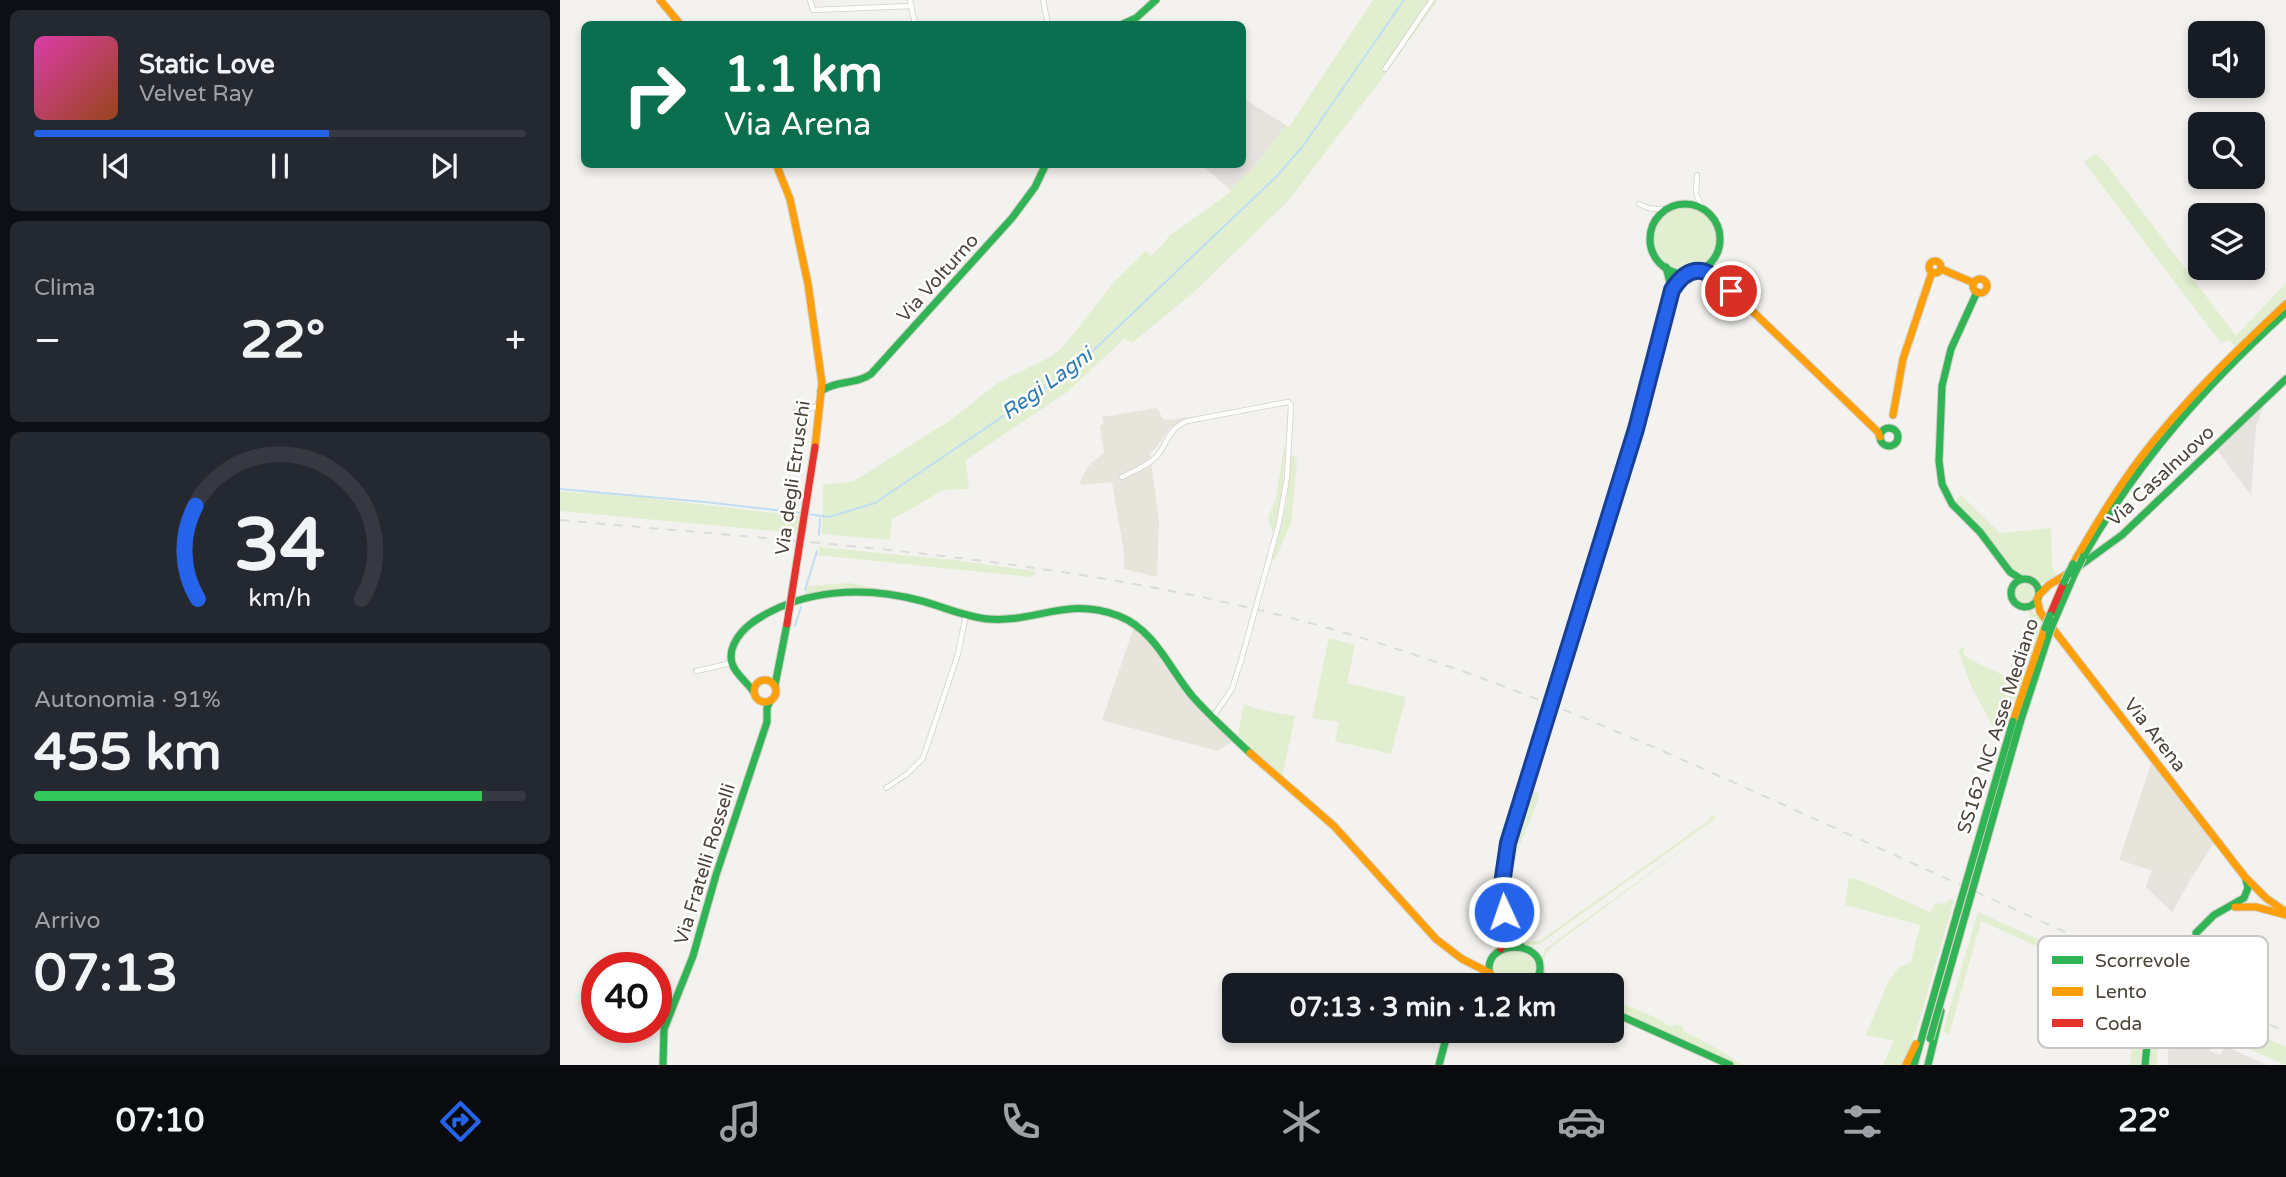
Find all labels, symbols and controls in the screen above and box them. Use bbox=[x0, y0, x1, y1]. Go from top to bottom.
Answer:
map controls bbox=[2188, 21, 2265, 280]
button: sound bbox=[2188, 21, 2265, 98]
text: 1.1 km bbox=[724, 46, 883, 105]
text: Static Love bbox=[139, 49, 275, 80]
icon: right bbox=[609, 49, 700, 140]
text: Velvet Ray bbox=[139, 80, 254, 108]
text: Via Arena bbox=[724, 106, 871, 144]
button: search bbox=[2188, 112, 2265, 189]
icon: previous bbox=[97, 147, 135, 185]
icon: pause bbox=[261, 147, 299, 185]
icon: next bbox=[425, 147, 463, 185]
button: layers bbox=[2188, 203, 2265, 280]
street label: Via Volturno bbox=[893, 229, 983, 327]
pin bbox=[1701, 261, 1761, 321]
icon: arrive bbox=[1712, 272, 1750, 310]
text: Clima bbox=[34, 274, 95, 302]
text: 22° bbox=[240, 309, 325, 372]
text: − bbox=[34, 318, 61, 364]
text: + bbox=[505, 318, 526, 364]
water label: Regi Lagni bbox=[997, 341, 1099, 425]
street label: Via degli Etruschi bbox=[771, 399, 815, 557]
street label: Via Casalnuovo bbox=[2103, 421, 2219, 531]
text: 34 bbox=[234, 502, 326, 590]
text: km/h bbox=[249, 582, 311, 612]
street label: SS162 NC Asse Mediano bbox=[1953, 616, 2043, 836]
text: Autonomia · 91% bbox=[34, 686, 221, 714]
street label: Via Arena bbox=[2119, 694, 2191, 776]
text: 455 km bbox=[34, 721, 222, 784]
street label: Via Fratelli Rosselli bbox=[670, 781, 740, 947]
position arrow bbox=[1467, 875, 1541, 949]
text: Arrivo bbox=[34, 907, 100, 935]
legend bbox=[2038, 936, 2268, 1048]
text: 07:13 bbox=[34, 942, 178, 1005]
text: Scorrevole bbox=[2095, 950, 2190, 972]
speed limit sign: 40 bbox=[581, 952, 672, 1043]
text: Lento bbox=[2095, 981, 2147, 1003]
text: 07:13 · 3 min · 1.2 km bbox=[1290, 992, 1556, 1023]
text: Coda bbox=[2095, 1013, 2142, 1035]
icon: directions bbox=[436, 1097, 485, 1146]
icon: music bbox=[716, 1097, 765, 1146]
icon: phone bbox=[996, 1097, 1045, 1146]
icon: climate bbox=[1277, 1097, 1326, 1146]
icon: car bbox=[1557, 1097, 1606, 1146]
icon: filters bbox=[1838, 1097, 1887, 1146]
text: 07:10 bbox=[116, 1102, 204, 1140]
text: 22° bbox=[2118, 1102, 2170, 1140]

